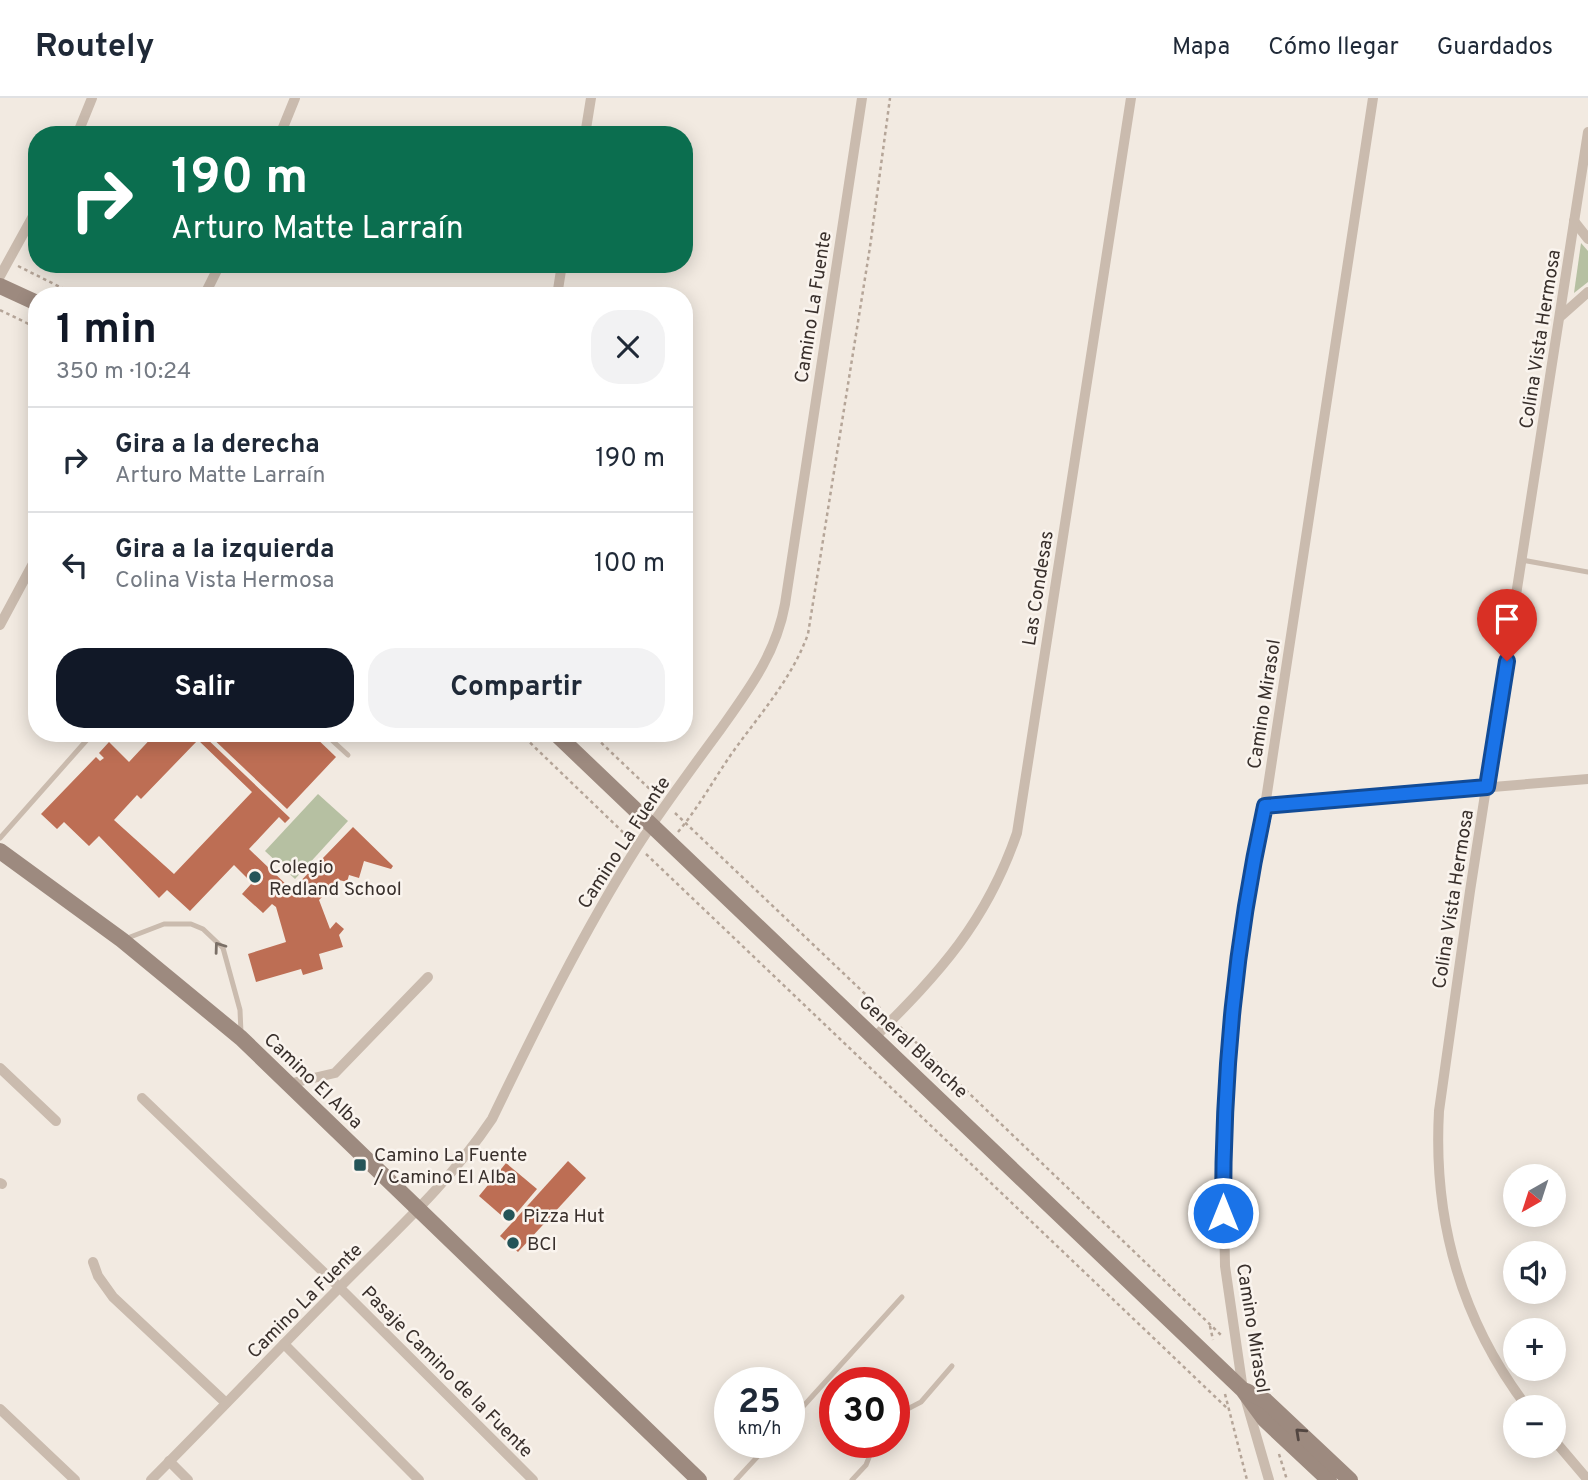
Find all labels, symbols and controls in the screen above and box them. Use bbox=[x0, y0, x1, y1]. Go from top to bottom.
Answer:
text: Routely bbox=[35, 27, 154, 69]
text: Mapa bbox=[1172, 33, 1230, 63]
text: Cómo llegar bbox=[1268, 33, 1399, 63]
text: Guardados bbox=[1437, 33, 1553, 63]
text: 190 m bbox=[171, 149, 308, 211]
icon: right bbox=[56, 154, 147, 245]
text: Arturo Matte Larraín bbox=[171, 210, 464, 250]
street label: Camino La Fuente bbox=[790, 230, 838, 385]
street label: Colina Vista Hermosa bbox=[1515, 248, 1567, 431]
text: 1 min bbox=[56, 305, 157, 358]
button: close bbox=[591, 310, 665, 384]
text: 350 m · 10:24 bbox=[56, 358, 191, 387]
text: Gira a la derecha bbox=[115, 429, 320, 462]
icon: right bbox=[56, 441, 94, 479]
text: 190 m bbox=[595, 443, 665, 476]
text: Arturo Matte Larraín bbox=[115, 462, 325, 491]
street label: Las Condesas bbox=[1018, 529, 1060, 648]
text: Gira a la izquierda bbox=[115, 534, 334, 567]
icon: left bbox=[56, 546, 94, 584]
text: 100 m bbox=[594, 548, 665, 581]
text: Colina Vista Hermosa bbox=[115, 567, 334, 596]
pin bbox=[1477, 589, 1537, 661]
icon: arrive bbox=[1488, 600, 1526, 638]
street label: Camino Mirasol bbox=[1243, 638, 1287, 771]
button: Salir bbox=[56, 648, 354, 728]
button: Compartir bbox=[368, 648, 665, 728]
street label: Camino La Fuente bbox=[573, 772, 676, 914]
street label: Colina Vista Hermosa bbox=[1428, 808, 1480, 991]
place label: Colegio Redland School bbox=[269, 856, 402, 902]
marker: Colegio Redland School bbox=[247, 869, 263, 885]
one-way arrow bbox=[215, 942, 227, 954]
street label: General Blanche bbox=[853, 991, 972, 1104]
street label: Camino El Alba bbox=[258, 1028, 367, 1135]
place label: Camino La Fuente / Camino El Alba bbox=[373, 1144, 527, 1190]
marker: Camino La Fuente / Camino El Alba bbox=[352, 1157, 368, 1173]
north arrow bbox=[1503, 1164, 1566, 1227]
map controls bbox=[1503, 1164, 1566, 1458]
position arrow bbox=[1186, 1176, 1260, 1250]
place label: Pizza Hut bbox=[523, 1205, 605, 1229]
marker: Pizza Hut bbox=[501, 1207, 517, 1223]
place label: BCI bbox=[527, 1233, 557, 1257]
marker: BCI bbox=[505, 1235, 521, 1251]
street label: Camino La Fuente bbox=[243, 1239, 368, 1364]
button: sound bbox=[1503, 1241, 1566, 1304]
street label: Camino Mirasol bbox=[1230, 1262, 1274, 1395]
street label: Pasaje Camino de la Fuente bbox=[356, 1281, 538, 1463]
button: + bbox=[1503, 1318, 1566, 1381]
speed limit sign: 30 bbox=[819, 1367, 910, 1458]
text: 25 bbox=[738, 1381, 781, 1425]
button: − bbox=[1503, 1395, 1566, 1458]
text: km/h bbox=[738, 1418, 781, 1441]
one-way arrow bbox=[1296, 1429, 1309, 1441]

